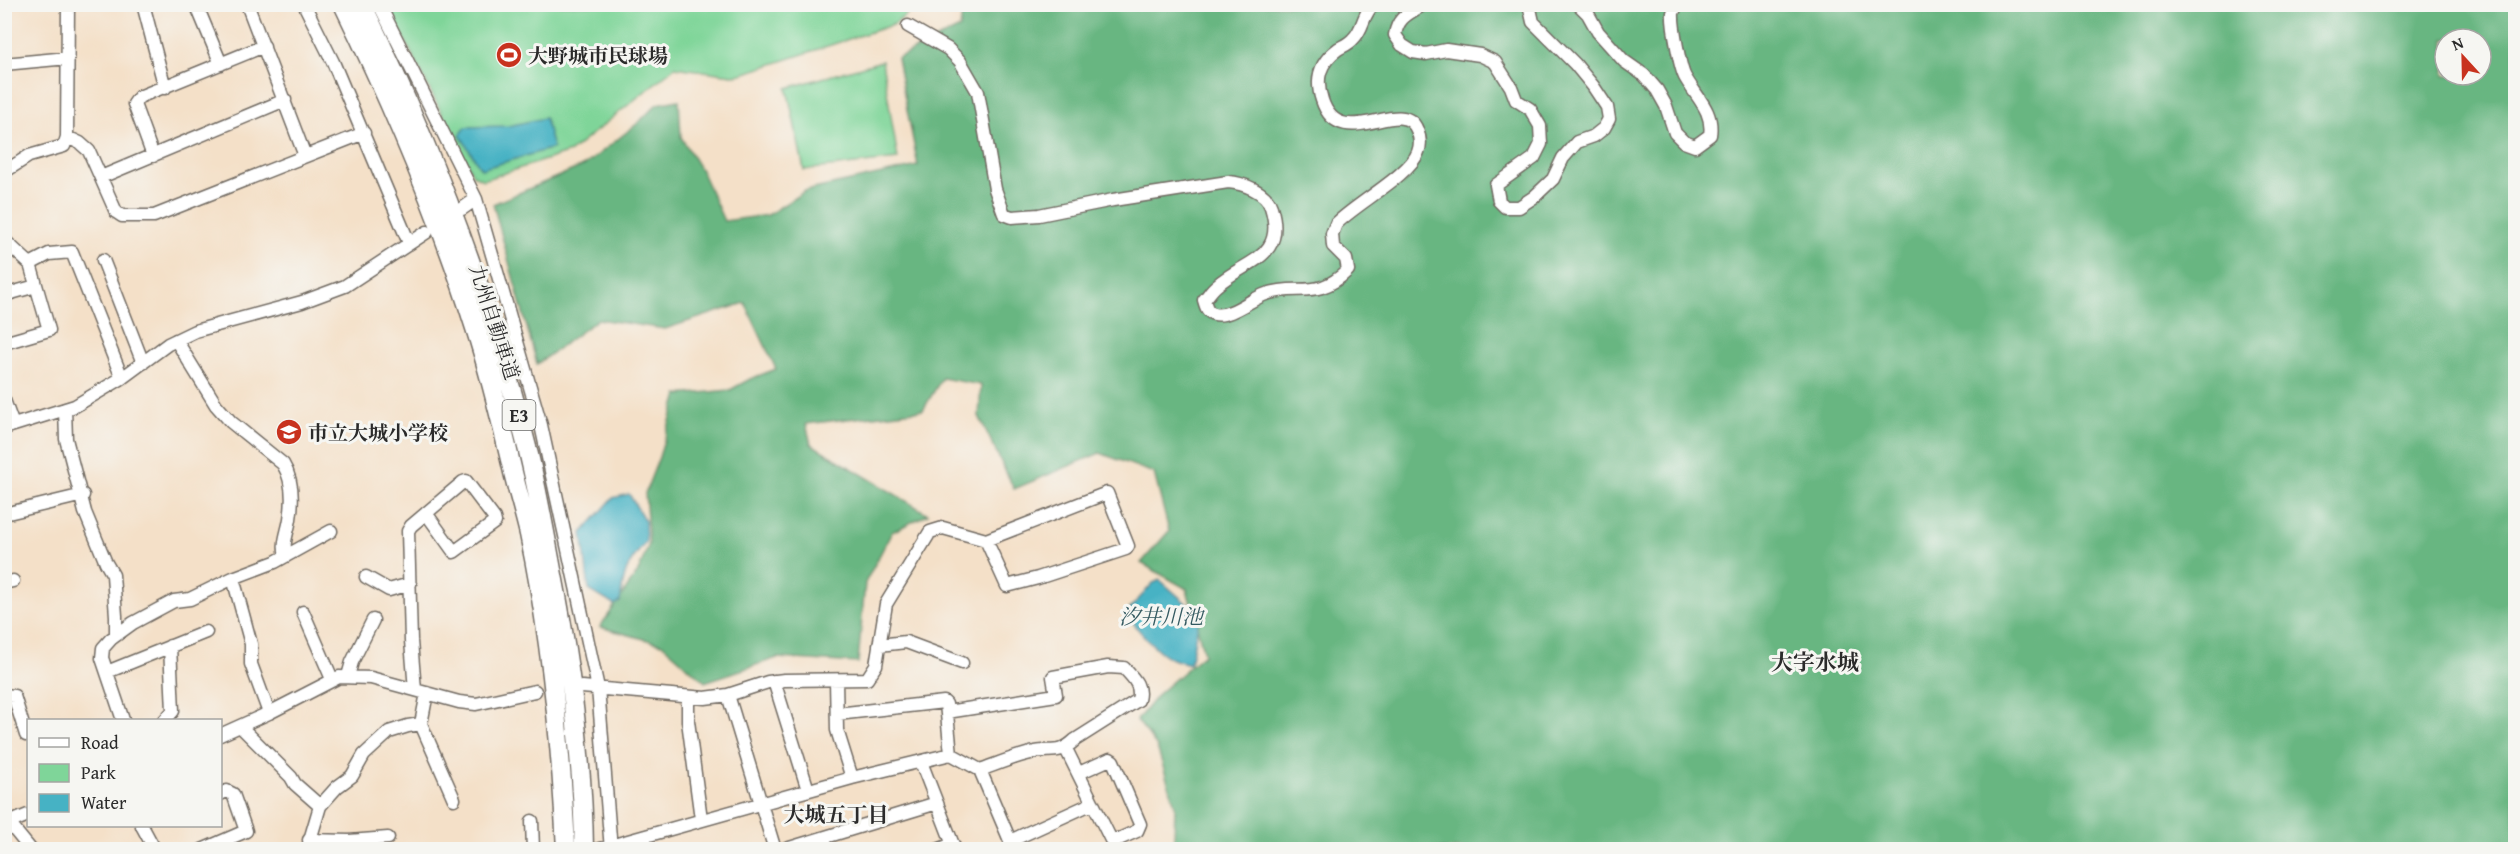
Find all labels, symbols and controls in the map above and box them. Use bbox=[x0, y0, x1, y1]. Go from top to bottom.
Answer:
north arrow bbox=[2433, 27, 2493, 87]
text: N bbox=[2448, 30, 2467, 56]
sports icon: 大野城市民球場 bbox=[494, 40, 524, 70]
place label: 大野城市民球場 bbox=[528, 41, 668, 70]
street label: 九州自動車道 bbox=[463, 260, 527, 384]
road number: E3 bbox=[502, 400, 536, 430]
school or university icon: 市立大城小学校 bbox=[274, 417, 304, 447]
place label: 市立大城小学校 bbox=[308, 418, 448, 447]
water label: 汐井川池 bbox=[1119, 601, 1205, 632]
district label: 大字水城 bbox=[1771, 646, 1859, 678]
legend bbox=[27, 719, 222, 827]
text: Road bbox=[81, 729, 119, 756]
text: Park bbox=[81, 759, 117, 786]
text: Water bbox=[81, 789, 127, 816]
district label: 大城五丁目 bbox=[784, 799, 889, 830]

